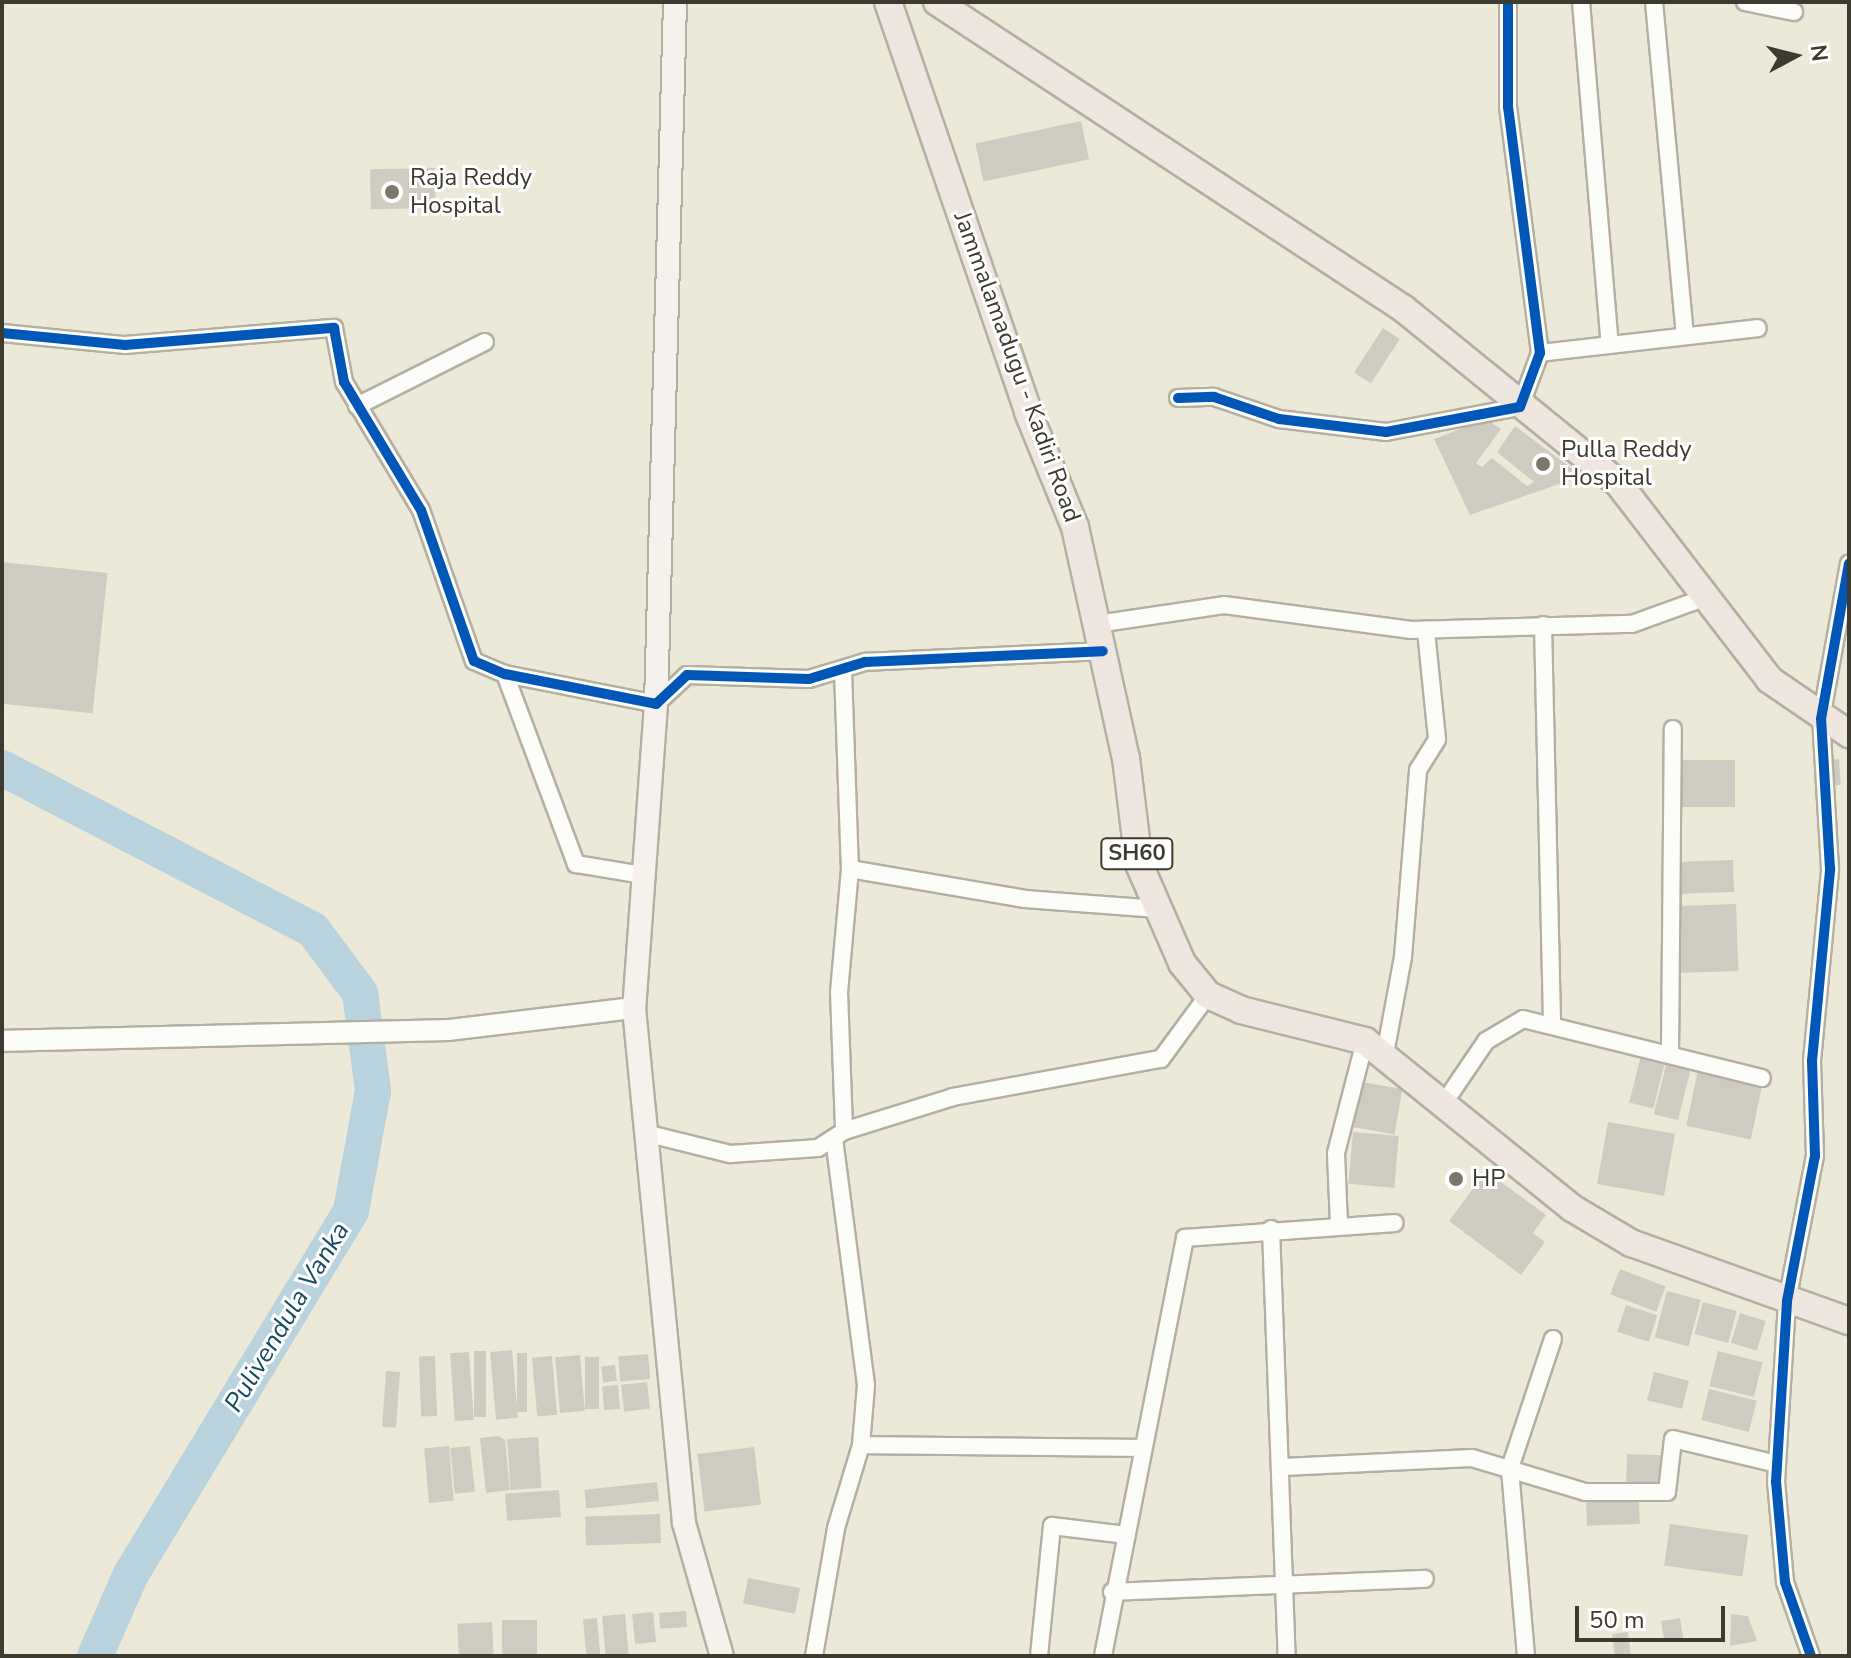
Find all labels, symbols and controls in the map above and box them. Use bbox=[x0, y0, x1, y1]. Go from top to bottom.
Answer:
north arrow bbox=[1755, 16, 1835, 96]
text: N bbox=[1803, 43, 1835, 63]
place label: Raja Reddy Hospital bbox=[410, 164, 532, 220]
marker: Raja Reddy Hospital bbox=[381, 181, 403, 203]
street label: Jammalamadugu - Kadiri Road bbox=[947, 208, 1087, 526]
place label: Pulla Reddy Hospital bbox=[1561, 436, 1691, 492]
marker: Pulla Reddy Hospital bbox=[1532, 453, 1554, 475]
road number: SH60 bbox=[1099, 836, 1175, 872]
place label: HP bbox=[1472, 1165, 1505, 1193]
marker: HP bbox=[1447, 1170, 1465, 1188]
water label: Pulivendula Vanka bbox=[218, 1216, 356, 1418]
scale bar bbox=[1579, 1590, 1729, 1640]
text: 50 m bbox=[1589, 1604, 1645, 1636]

